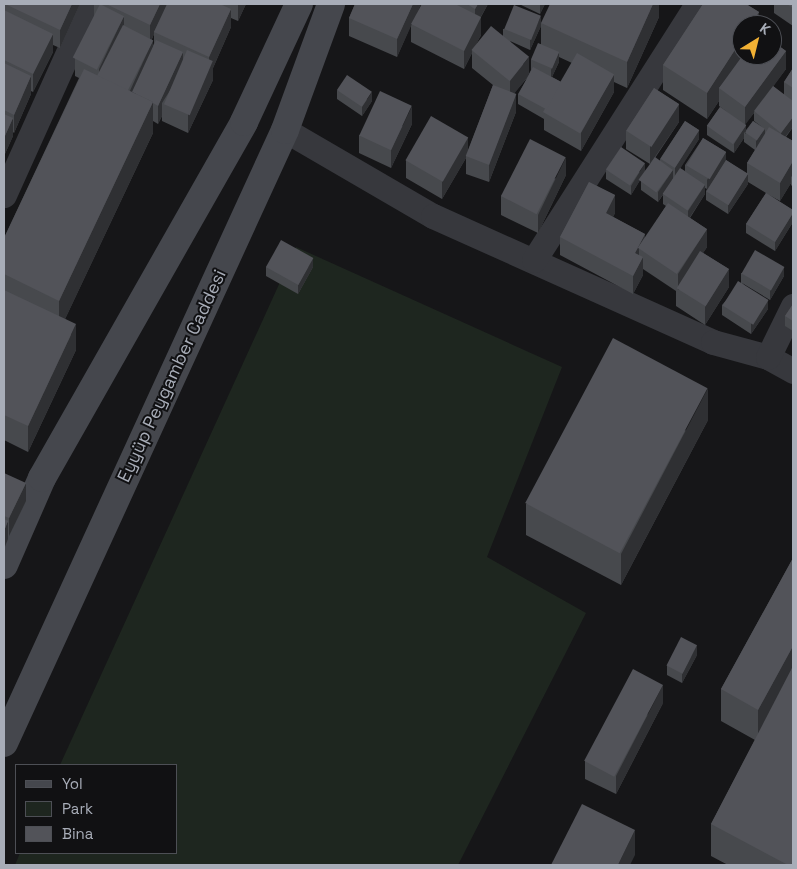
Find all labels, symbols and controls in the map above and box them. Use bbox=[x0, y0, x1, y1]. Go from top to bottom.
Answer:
north arrow bbox=[732, 15, 782, 65]
text: K bbox=[756, 19, 774, 39]
street label: Eyyüp Peygamber Caddesi bbox=[113, 266, 231, 486]
legend bbox=[15, 764, 178, 854]
text: Yol bbox=[62, 774, 83, 793]
text: Park bbox=[62, 799, 93, 818]
text: Bina bbox=[62, 824, 93, 843]

